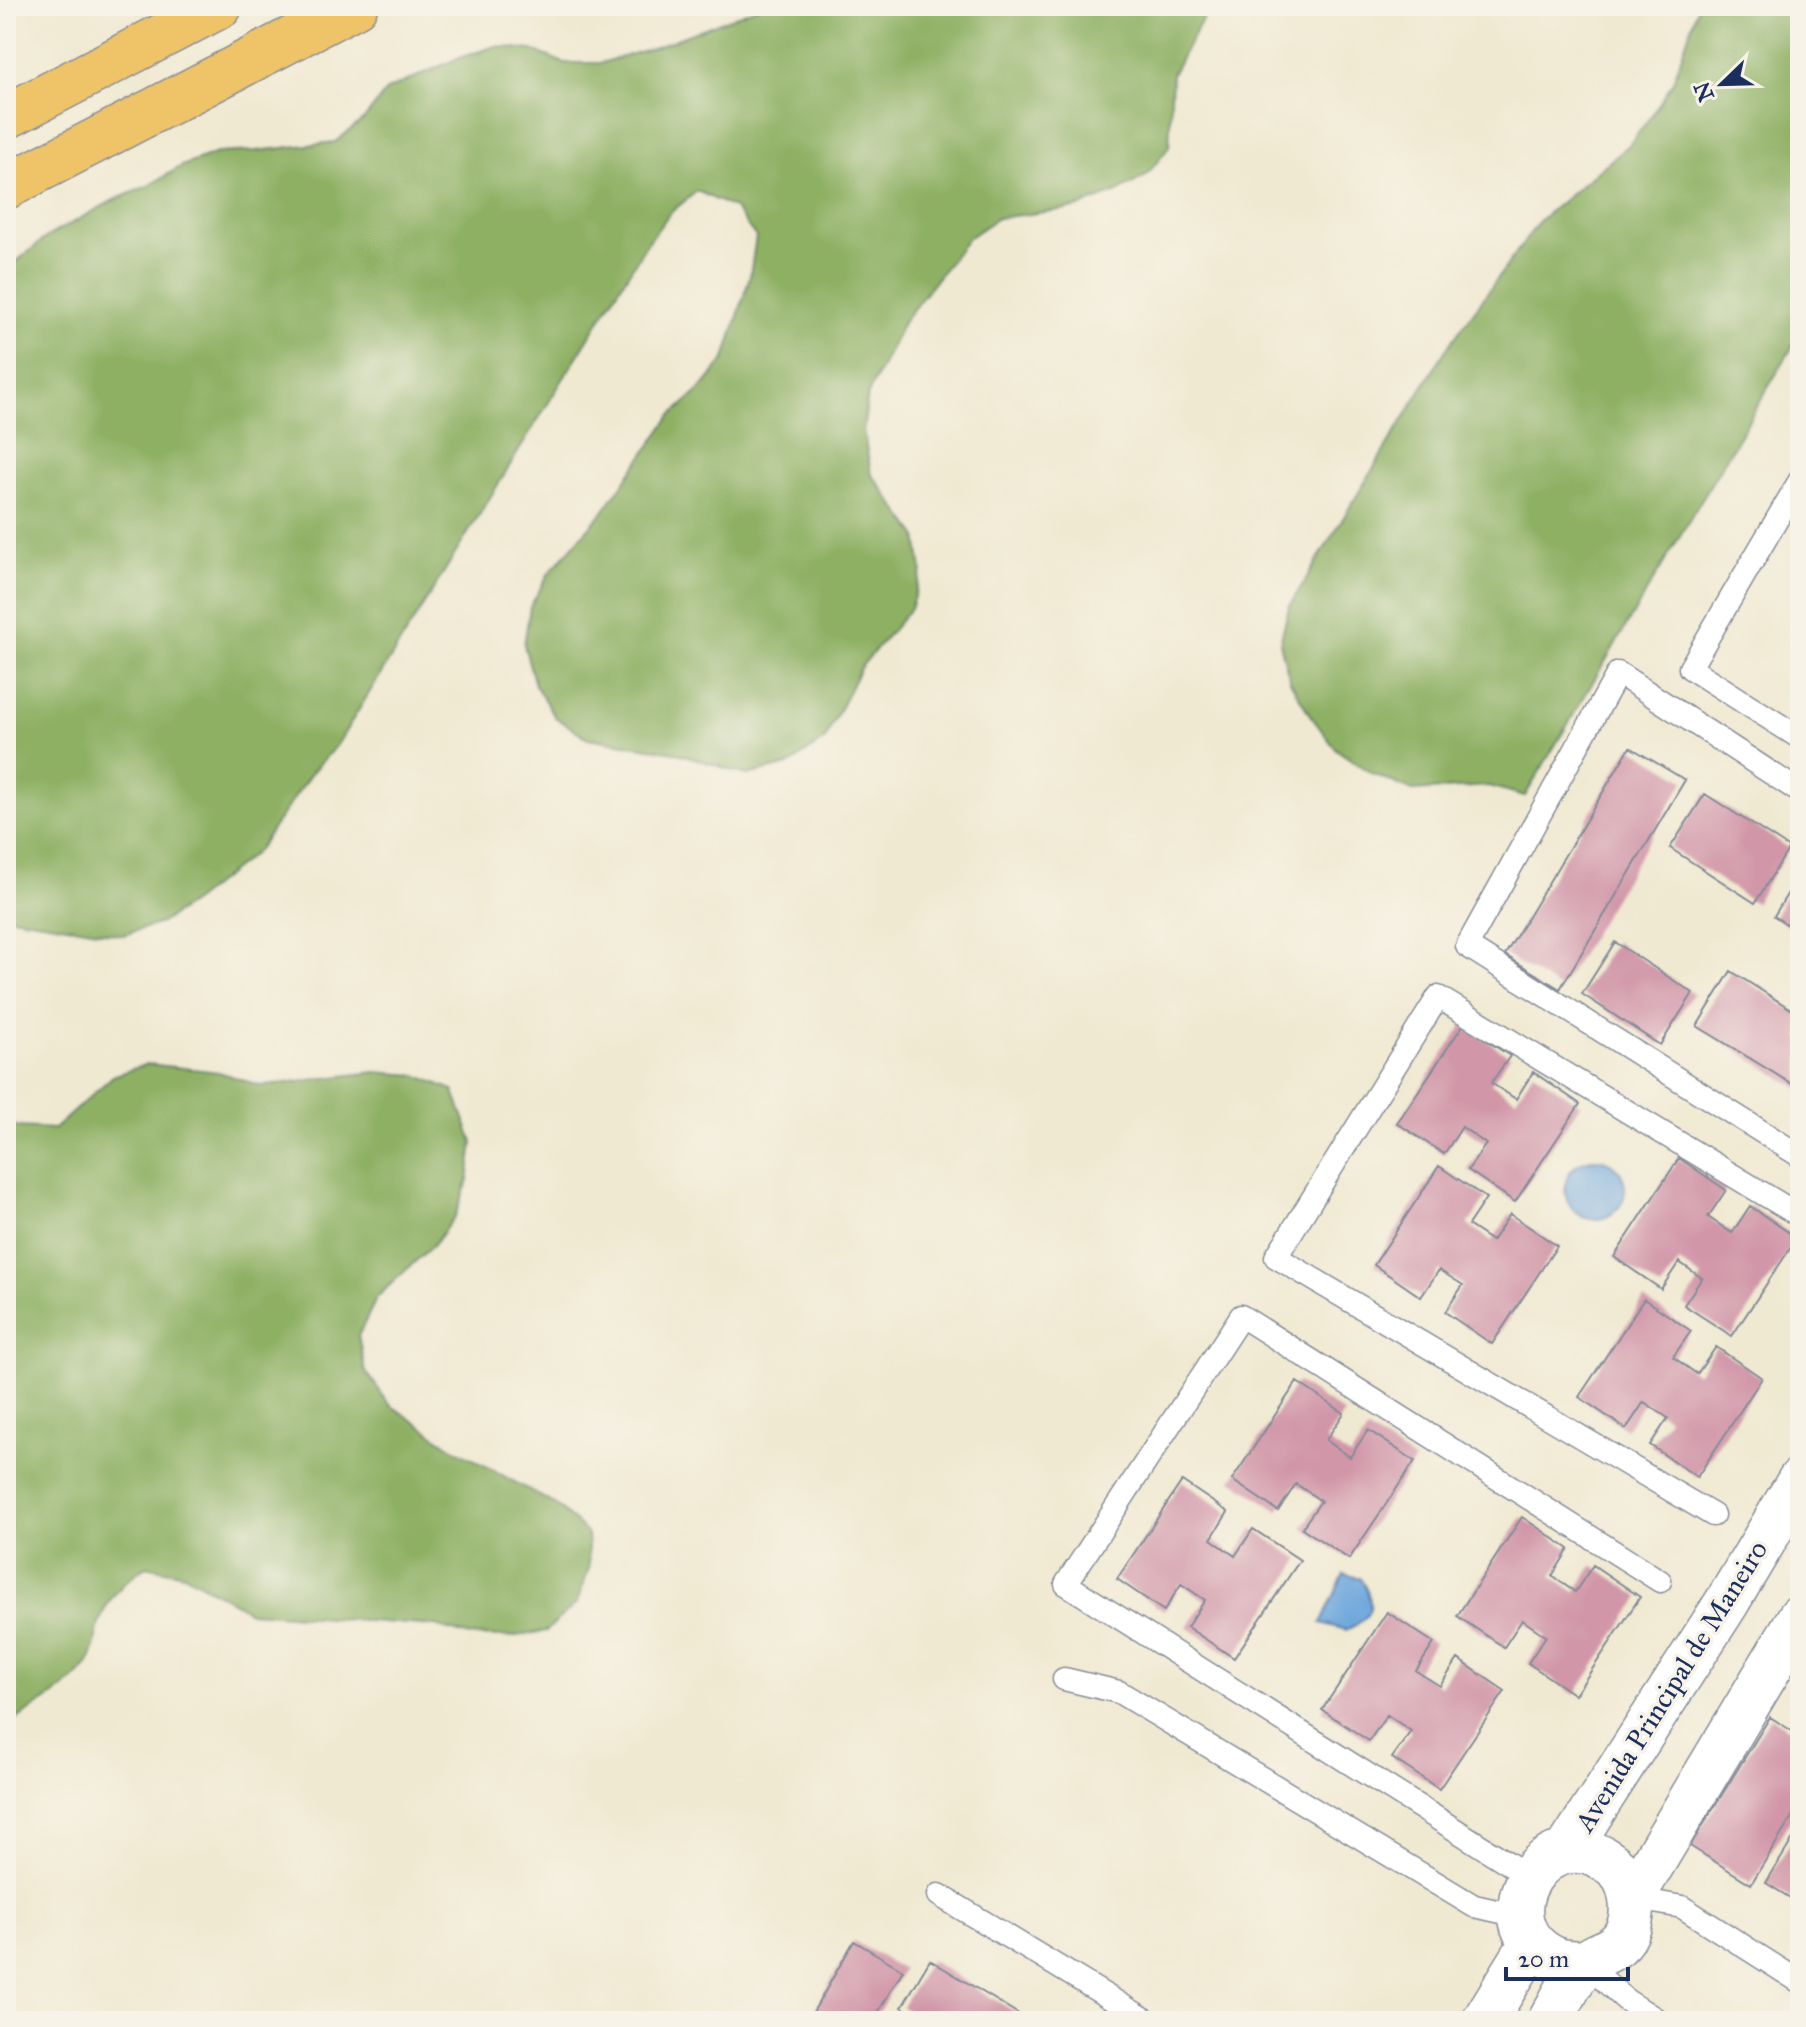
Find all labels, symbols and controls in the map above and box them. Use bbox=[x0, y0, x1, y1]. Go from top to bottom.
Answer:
north arrow bbox=[1682, 44, 1762, 124]
text: N bbox=[1688, 77, 1720, 105]
street label: Avenida Principal de Maneiro bbox=[1566, 1534, 1775, 1839]
scale bar bbox=[1506, 1931, 1628, 1981]
text: 20 m bbox=[1518, 1944, 1569, 1974]

